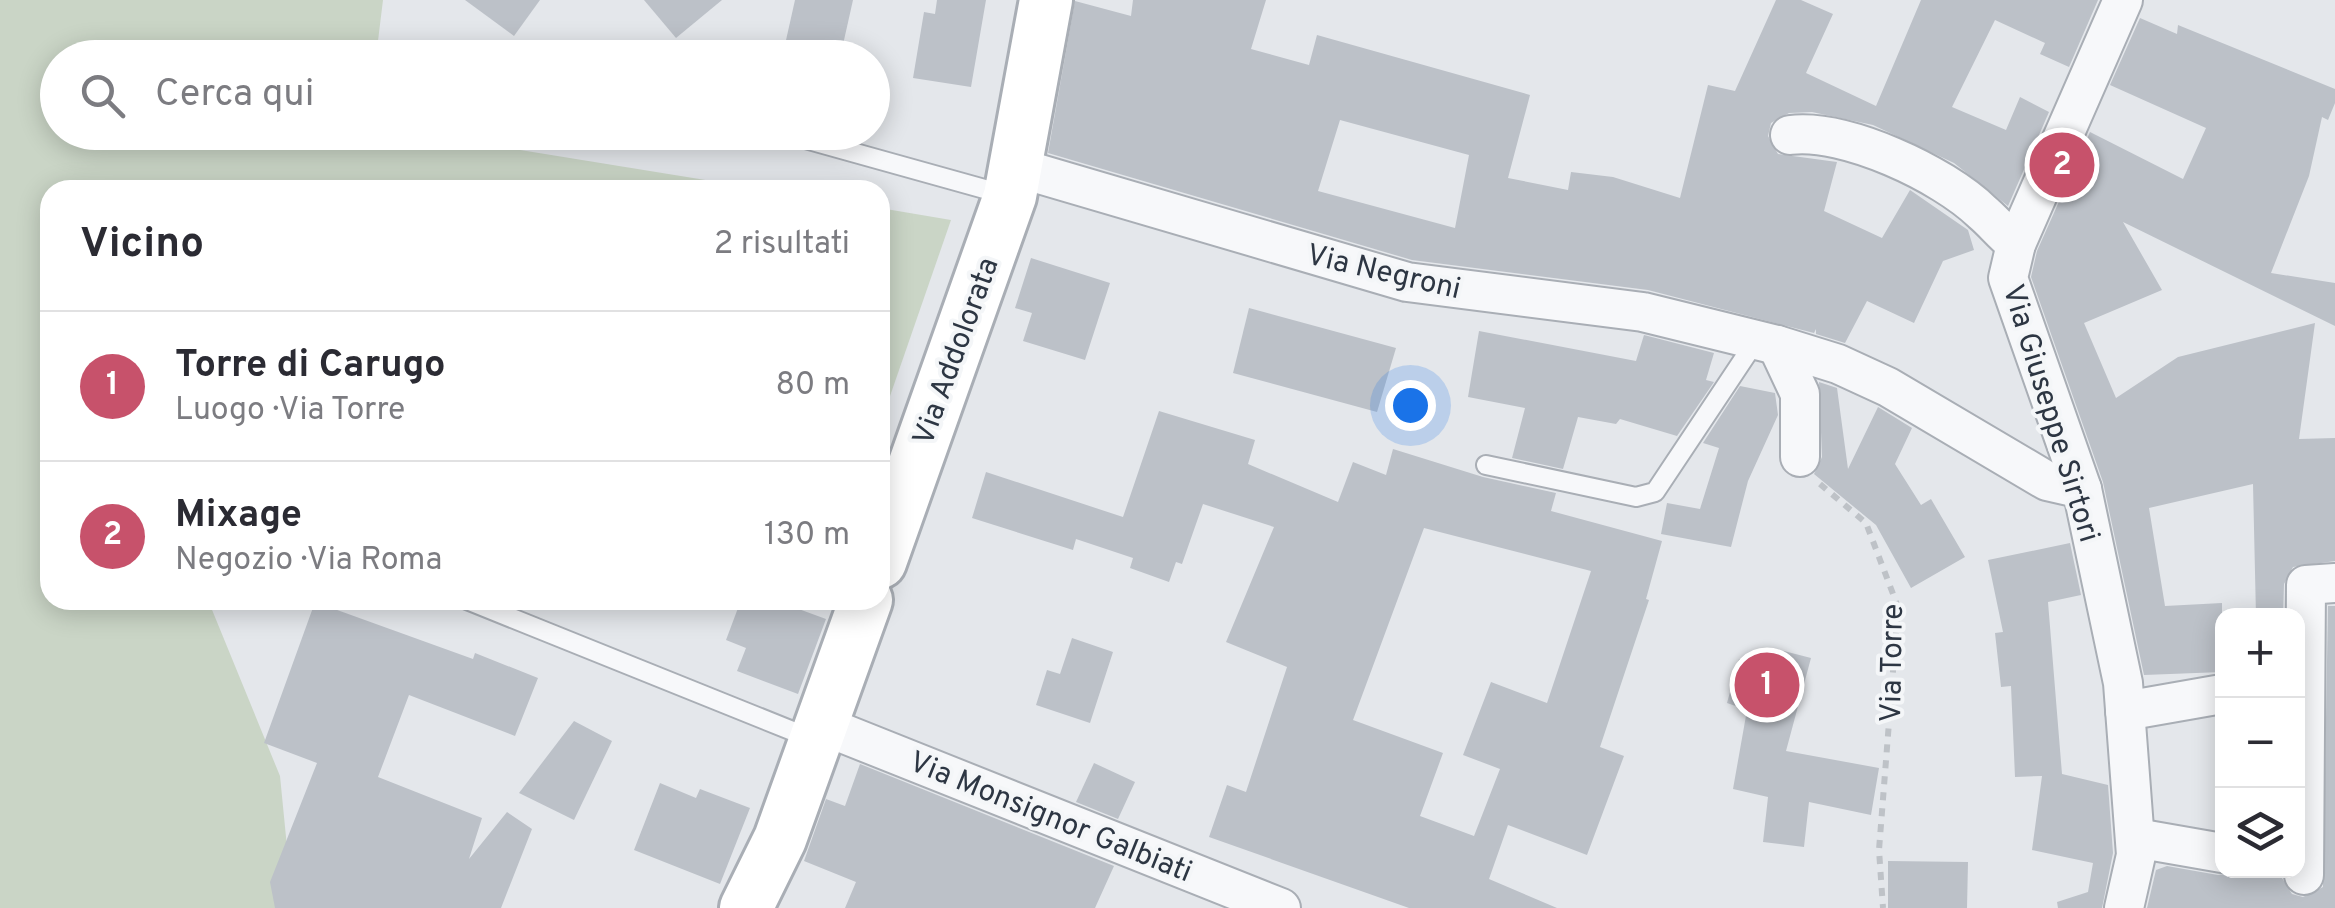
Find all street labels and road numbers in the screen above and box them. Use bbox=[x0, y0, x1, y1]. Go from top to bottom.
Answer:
street label: Via Negroni bbox=[1303, 238, 1464, 309]
street label: Via Addolorata bbox=[906, 253, 1008, 451]
street label: Via Giuseppe Sirtori bbox=[1993, 281, 2106, 547]
street label: Via Torre bbox=[1874, 603, 1913, 723]
street label: Via Monsignor Galbiati bbox=[903, 745, 1197, 892]

